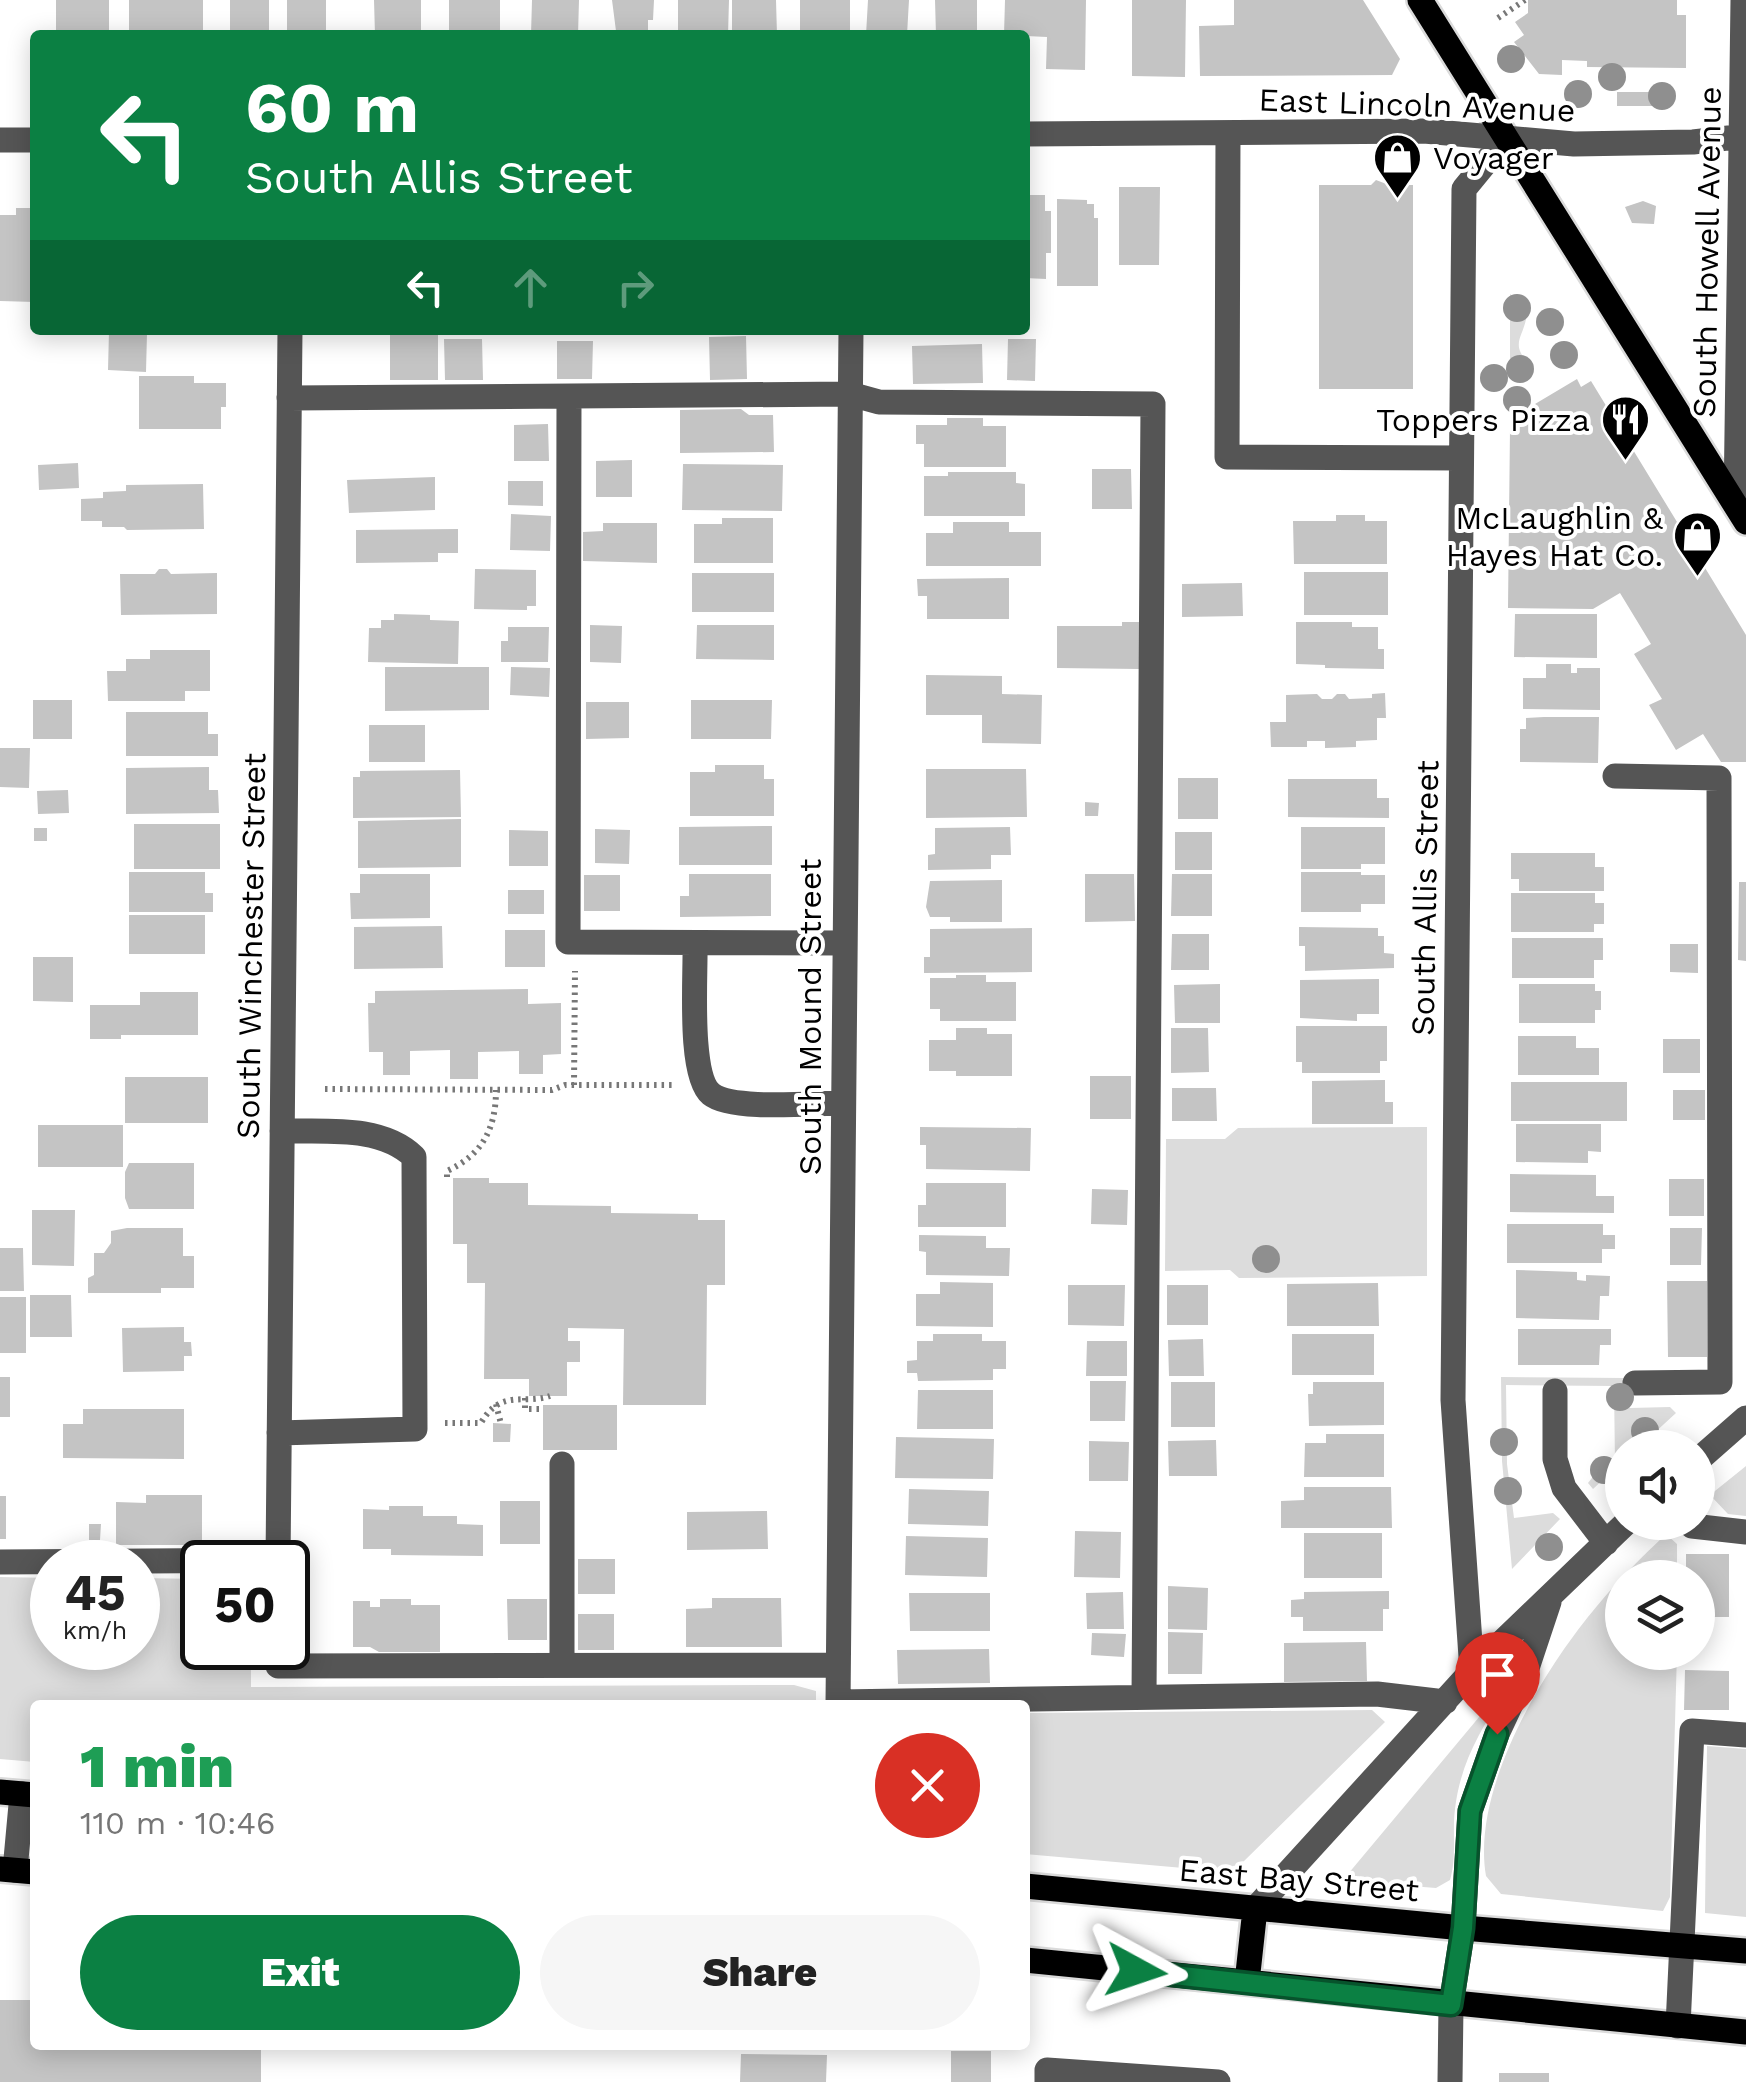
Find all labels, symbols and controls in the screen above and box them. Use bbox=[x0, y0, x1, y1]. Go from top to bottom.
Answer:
text: 60 m bbox=[245, 67, 419, 149]
icon: left bbox=[80, 70, 210, 200]
street label: East Lincoln Avenue bbox=[1258, 80, 1576, 130]
street label: South Howell Avenue bbox=[1685, 86, 1729, 418]
shop icon: Voyager bbox=[1372, 132, 1424, 200]
place label: Voyager bbox=[1433, 139, 1554, 177]
text: South Allis Street bbox=[245, 151, 633, 204]
icon: left bbox=[398, 260, 453, 315]
icon: ahead bbox=[503, 260, 558, 315]
icon: right bbox=[608, 260, 663, 315]
restaurant icon: Toppers Pizza bbox=[1599, 394, 1651, 462]
place label: Toppers Pizza bbox=[1376, 401, 1590, 439]
place label: McLaughlin & Hayes Hat Co. bbox=[1446, 499, 1664, 574]
shop icon: McLaughlin & Hayes Hat Co. bbox=[1672, 510, 1724, 578]
street label: South Winchester Street bbox=[229, 753, 273, 1139]
street label: South Allis Street bbox=[1404, 760, 1446, 1036]
street label: South Mound Street bbox=[791, 859, 829, 1175]
map controls bbox=[1605, 1430, 1715, 1670]
button: sound bbox=[1605, 1430, 1715, 1540]
speed limit sign: 50 bbox=[180, 1540, 310, 1670]
button: layers bbox=[1605, 1560, 1715, 1670]
text: 45 bbox=[64, 1563, 126, 1622]
text: km/h bbox=[63, 1616, 127, 1645]
pin bbox=[1455, 1632, 1540, 1735]
icon: arrive bbox=[1470, 1647, 1525, 1702]
text: 1 min bbox=[80, 1731, 234, 1802]
button: close bbox=[875, 1733, 980, 1838]
text: 110 m · 10:46 bbox=[80, 1804, 276, 1842]
street label: East Bay Street bbox=[1177, 1851, 1421, 1909]
button: Exit bbox=[80, 1915, 520, 2030]
button: Share bbox=[540, 1915, 980, 2030]
position arrow bbox=[1084, 1919, 1188, 2023]

